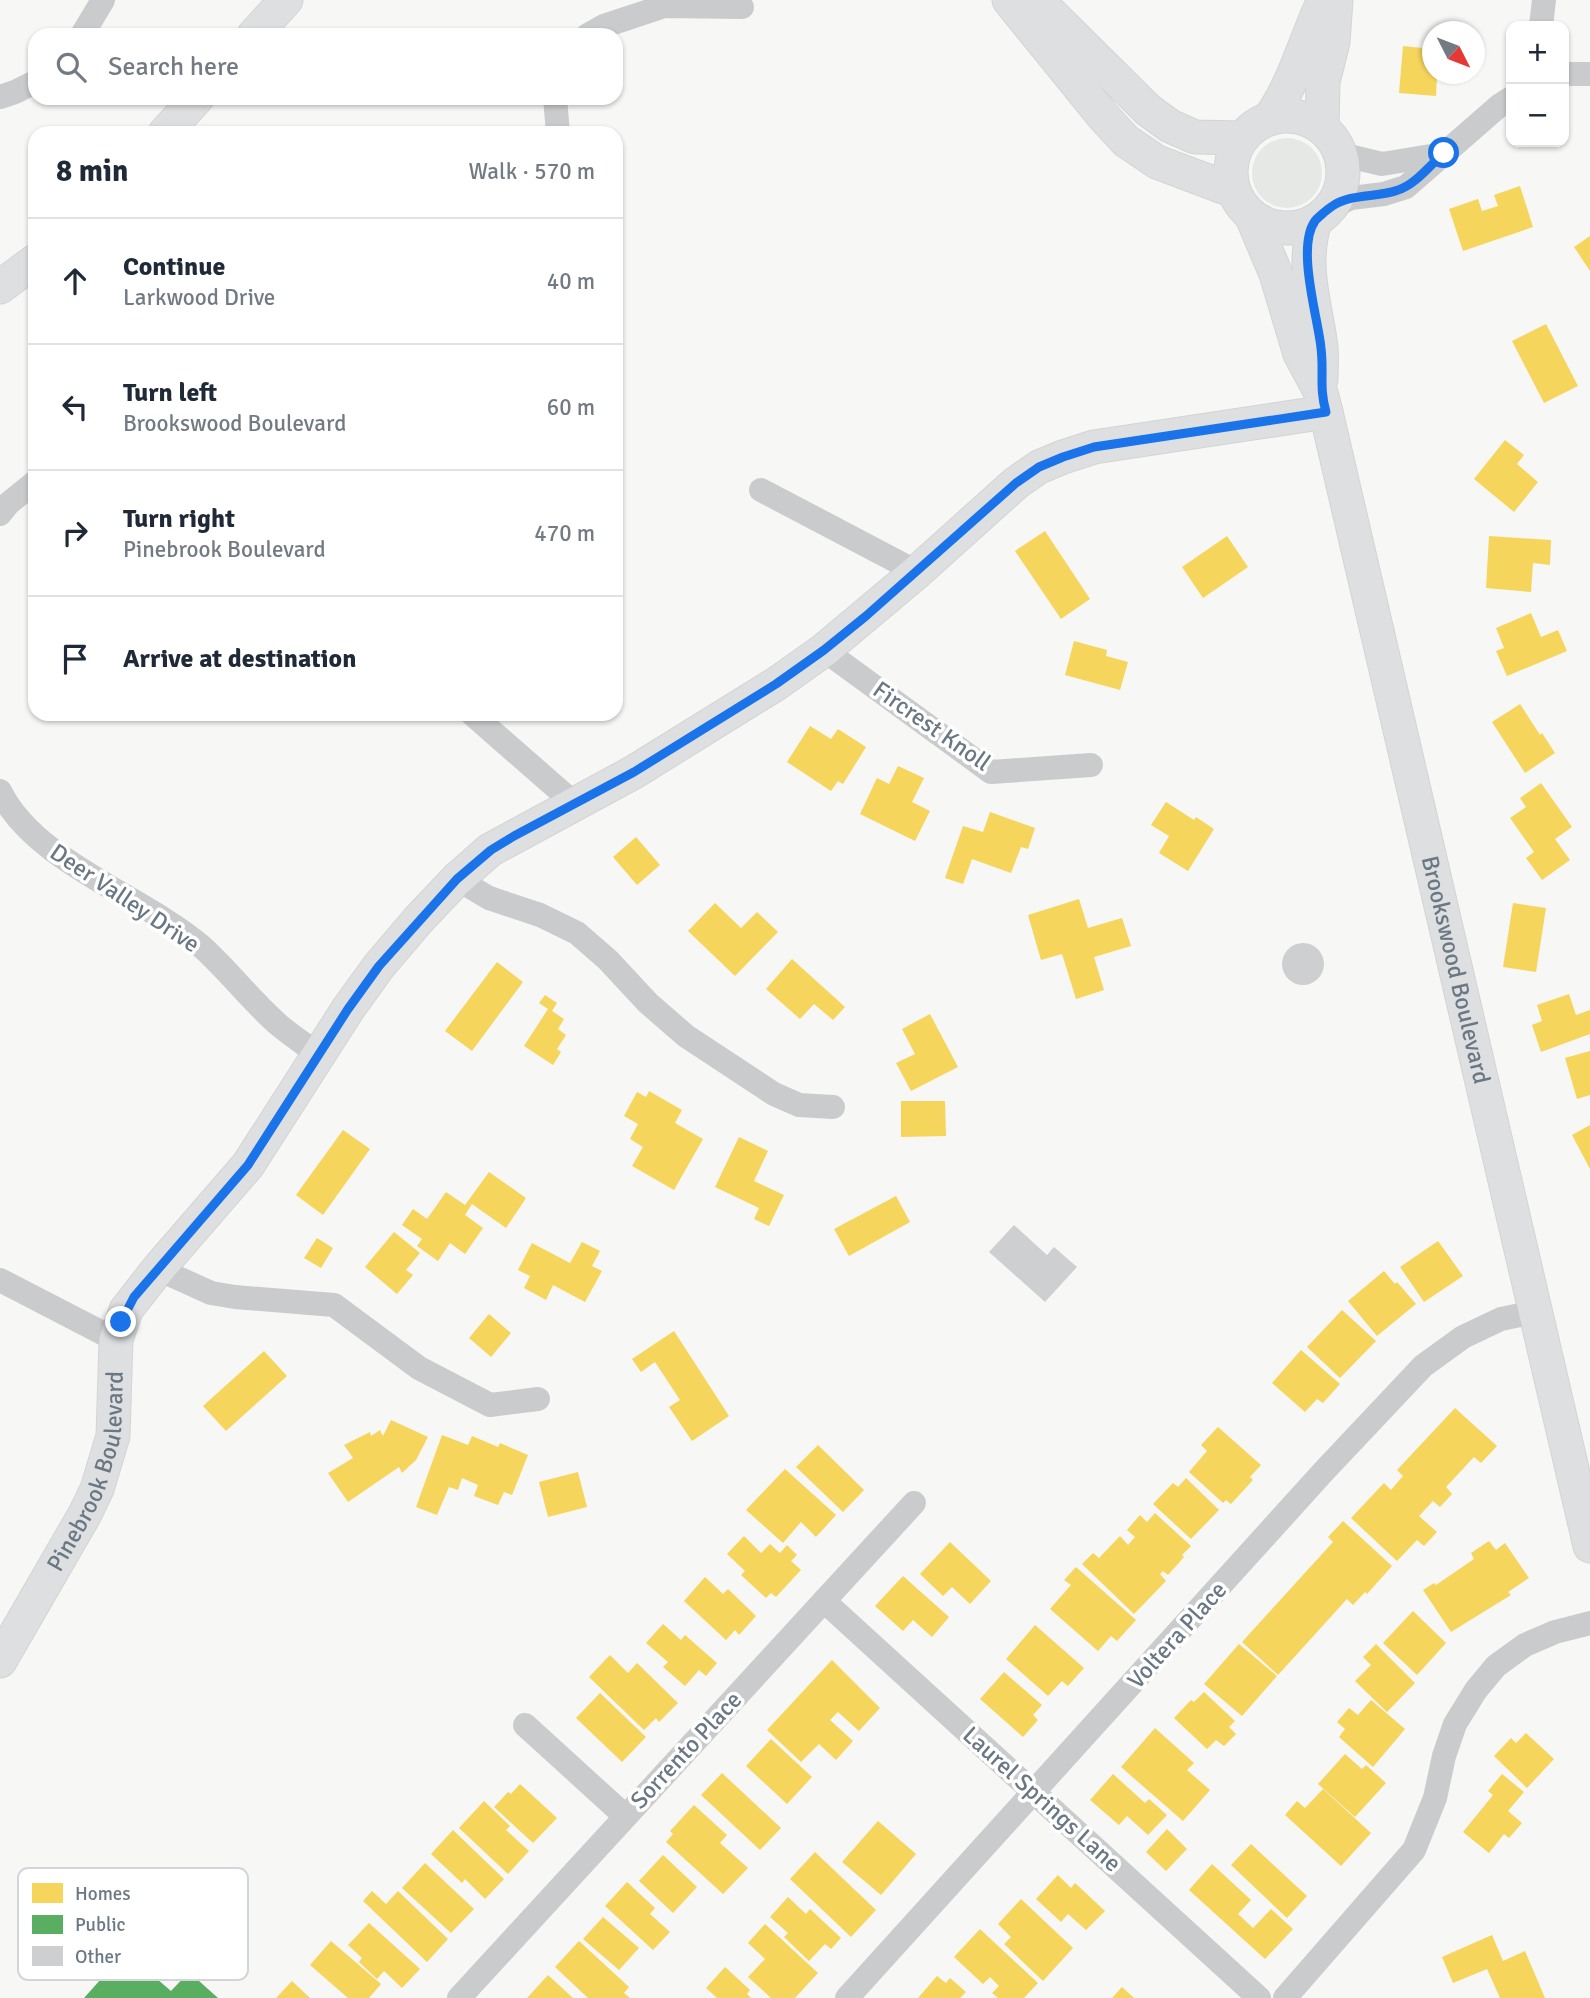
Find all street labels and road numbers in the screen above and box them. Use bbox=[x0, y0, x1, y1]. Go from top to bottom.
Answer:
street label: Fircrest Knoll bbox=[867, 674, 997, 778]
street label: Deer Valley Drive bbox=[44, 837, 206, 959]
street label: Brookswood Boulevard bbox=[1415, 853, 1497, 1087]
street label: Pinebrook Boulevard bbox=[40, 1371, 130, 1577]
street label: Voltera Place bbox=[1121, 1575, 1233, 1695]
street label: Sorrento Place bbox=[624, 1685, 748, 1815]
street label: Laurel Springs Lane bbox=[956, 1720, 1128, 1878]

